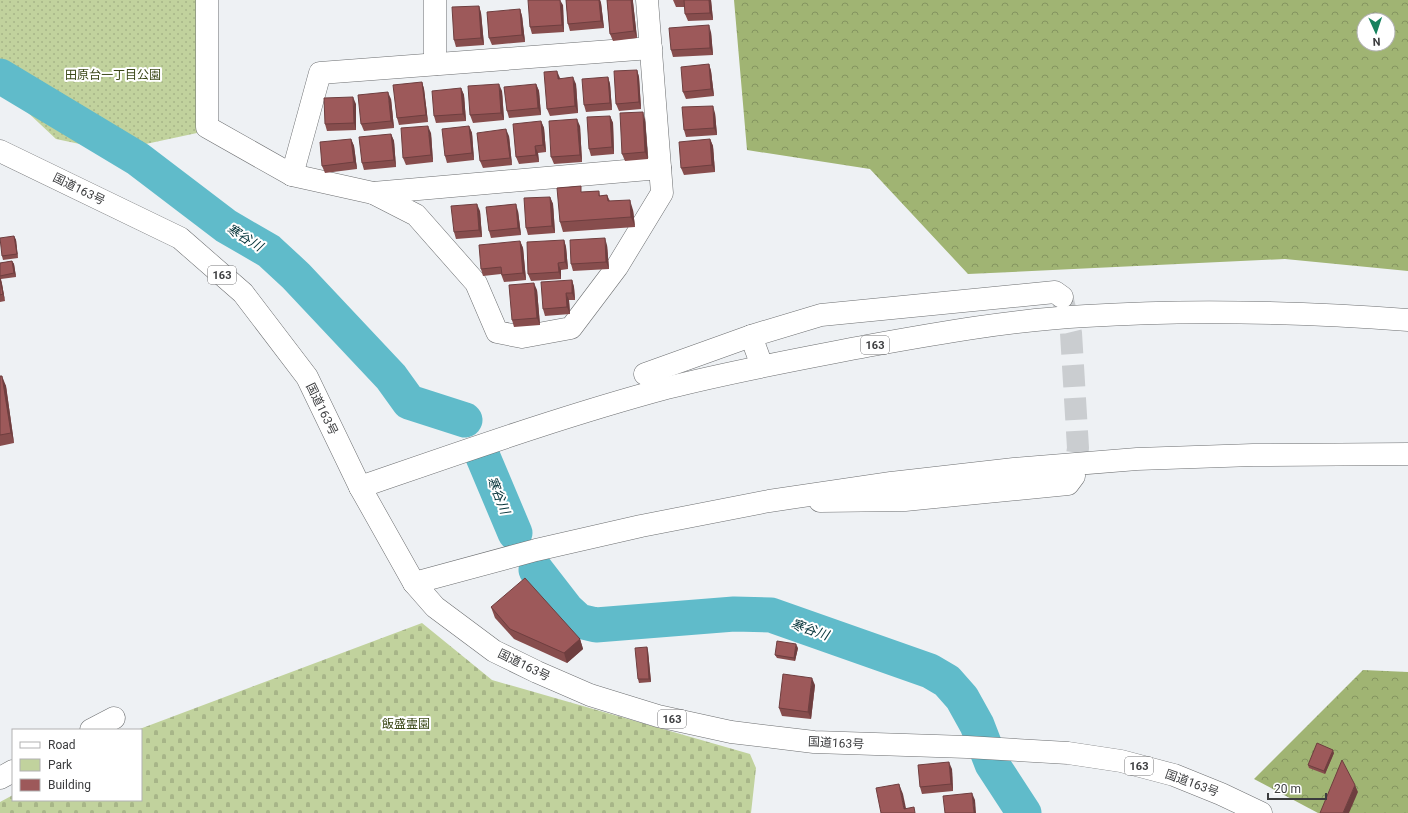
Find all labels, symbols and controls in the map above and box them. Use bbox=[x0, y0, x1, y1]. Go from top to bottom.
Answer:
north arrow bbox=[1356, 12, 1396, 52]
text: N bbox=[1372, 35, 1381, 48]
park label: 田原台一丁目公園 bbox=[65, 68, 161, 82]
street label: 国道163号 bbox=[51, 170, 107, 208]
water label: 寒谷川 bbox=[224, 221, 267, 255]
road number: 163 bbox=[208, 266, 236, 284]
road number: 163 bbox=[861, 336, 889, 354]
street label: 国道163号 bbox=[303, 381, 341, 437]
water label: 寒谷川 bbox=[484, 474, 514, 518]
water label: 寒谷川 bbox=[789, 616, 833, 644]
street label: 国道163号 bbox=[496, 646, 552, 684]
road number: 163 bbox=[658, 710, 686, 728]
park label: 飯盛霊園 bbox=[382, 717, 430, 731]
legend bbox=[12, 729, 142, 801]
street label: 国道163号 bbox=[808, 735, 864, 751]
text: Road bbox=[48, 738, 76, 752]
road number: 163 bbox=[1125, 757, 1153, 775]
text: Park bbox=[48, 758, 73, 772]
street label: 国道163号 bbox=[1163, 767, 1221, 799]
scale bar bbox=[1268, 775, 1326, 801]
text: Building bbox=[48, 778, 91, 792]
text: 20 m bbox=[1274, 782, 1301, 796]

